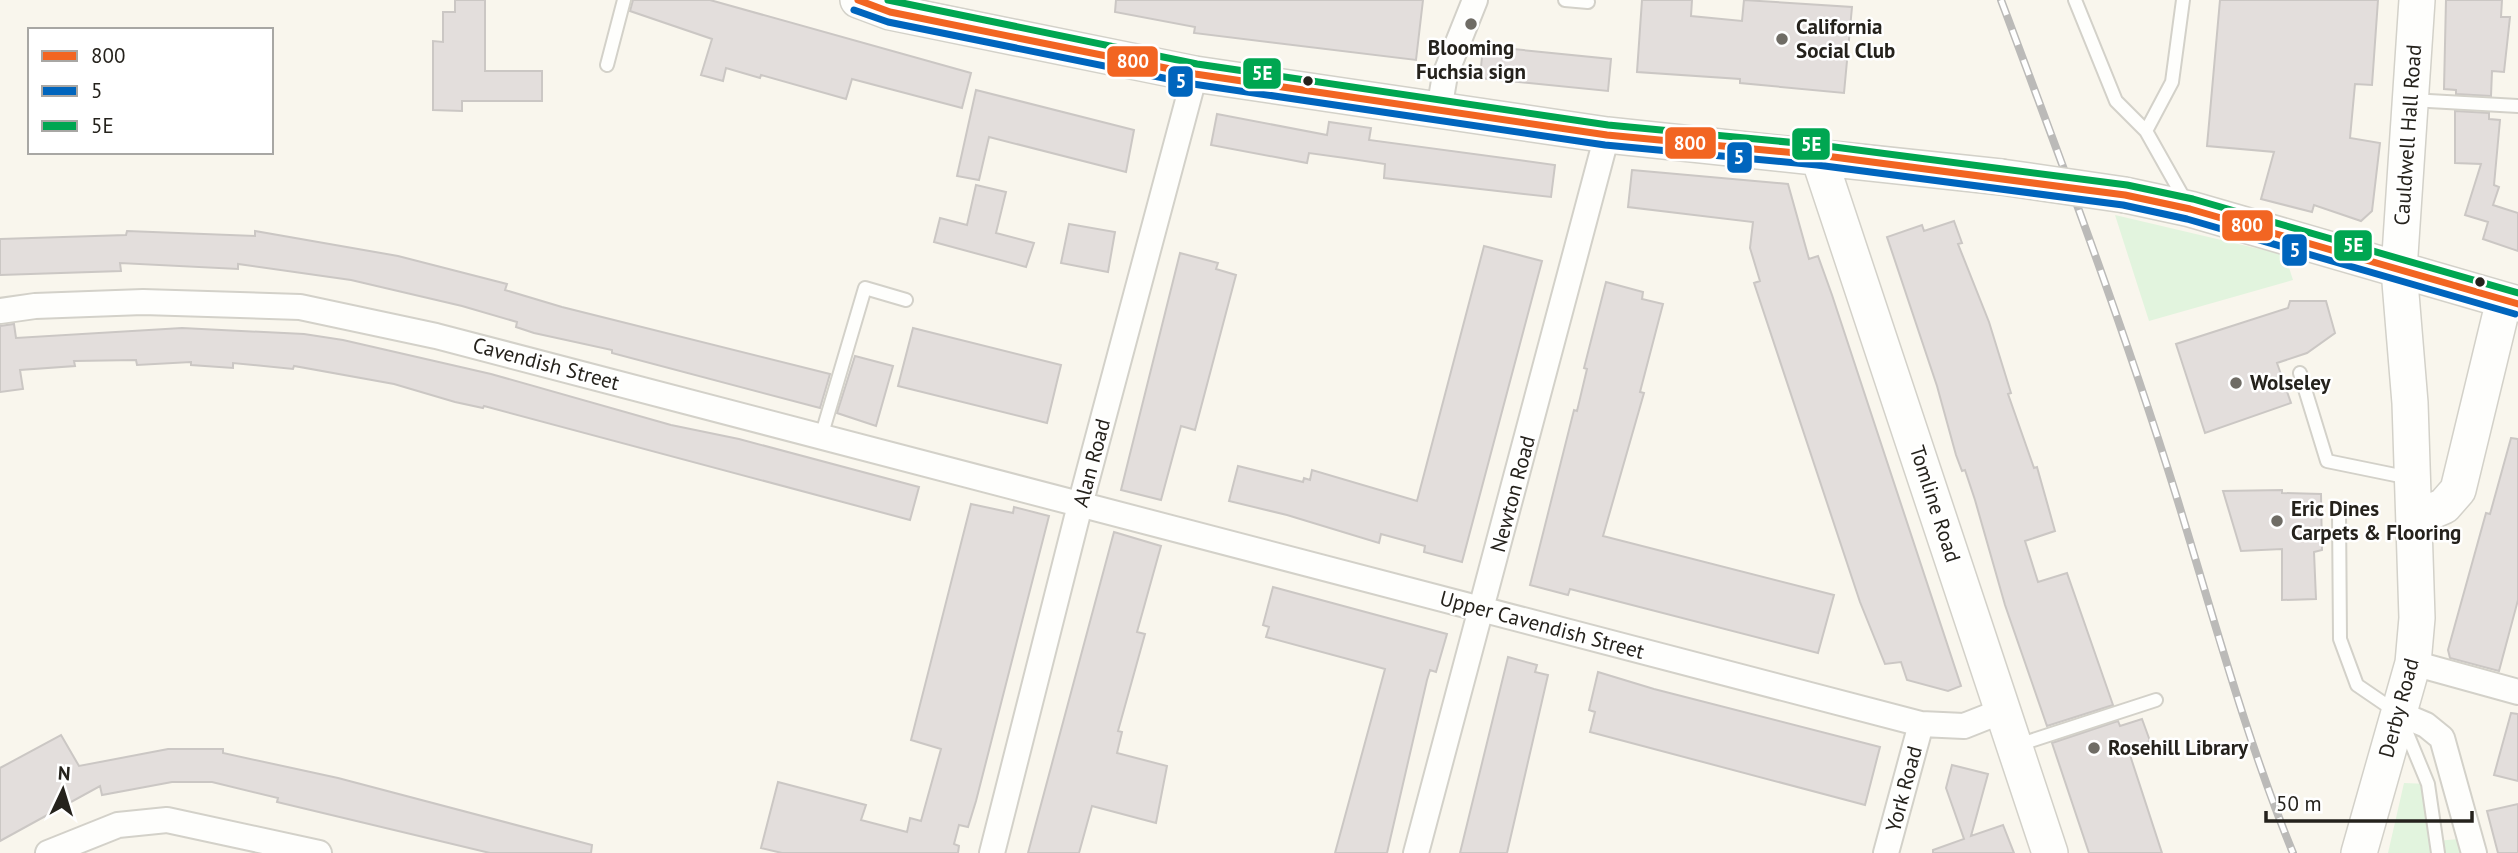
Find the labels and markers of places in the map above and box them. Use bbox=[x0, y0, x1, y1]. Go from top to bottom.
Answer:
place label: California Social Club bbox=[1796, 13, 1895, 64]
marker: Blooming Fuchsia sign bbox=[1463, 16, 1479, 32]
marker: California Social Club bbox=[1774, 31, 1790, 47]
place label: Blooming Fuchsia sign bbox=[1416, 34, 1526, 85]
unlabelled marker bbox=[1301, 74, 1315, 88]
unlabelled marker bbox=[2473, 275, 2487, 289]
place label: Wolseley bbox=[2250, 369, 2332, 396]
marker: Wolseley bbox=[2228, 375, 2244, 391]
place label: Eric Dines Carpets & Flooring bbox=[2291, 495, 2461, 546]
marker: Eric Dines Carpets & Flooring bbox=[2269, 513, 2285, 529]
place label: Rosehill Library bbox=[2108, 734, 2249, 761]
marker: Rosehill Library bbox=[2086, 740, 2102, 756]

